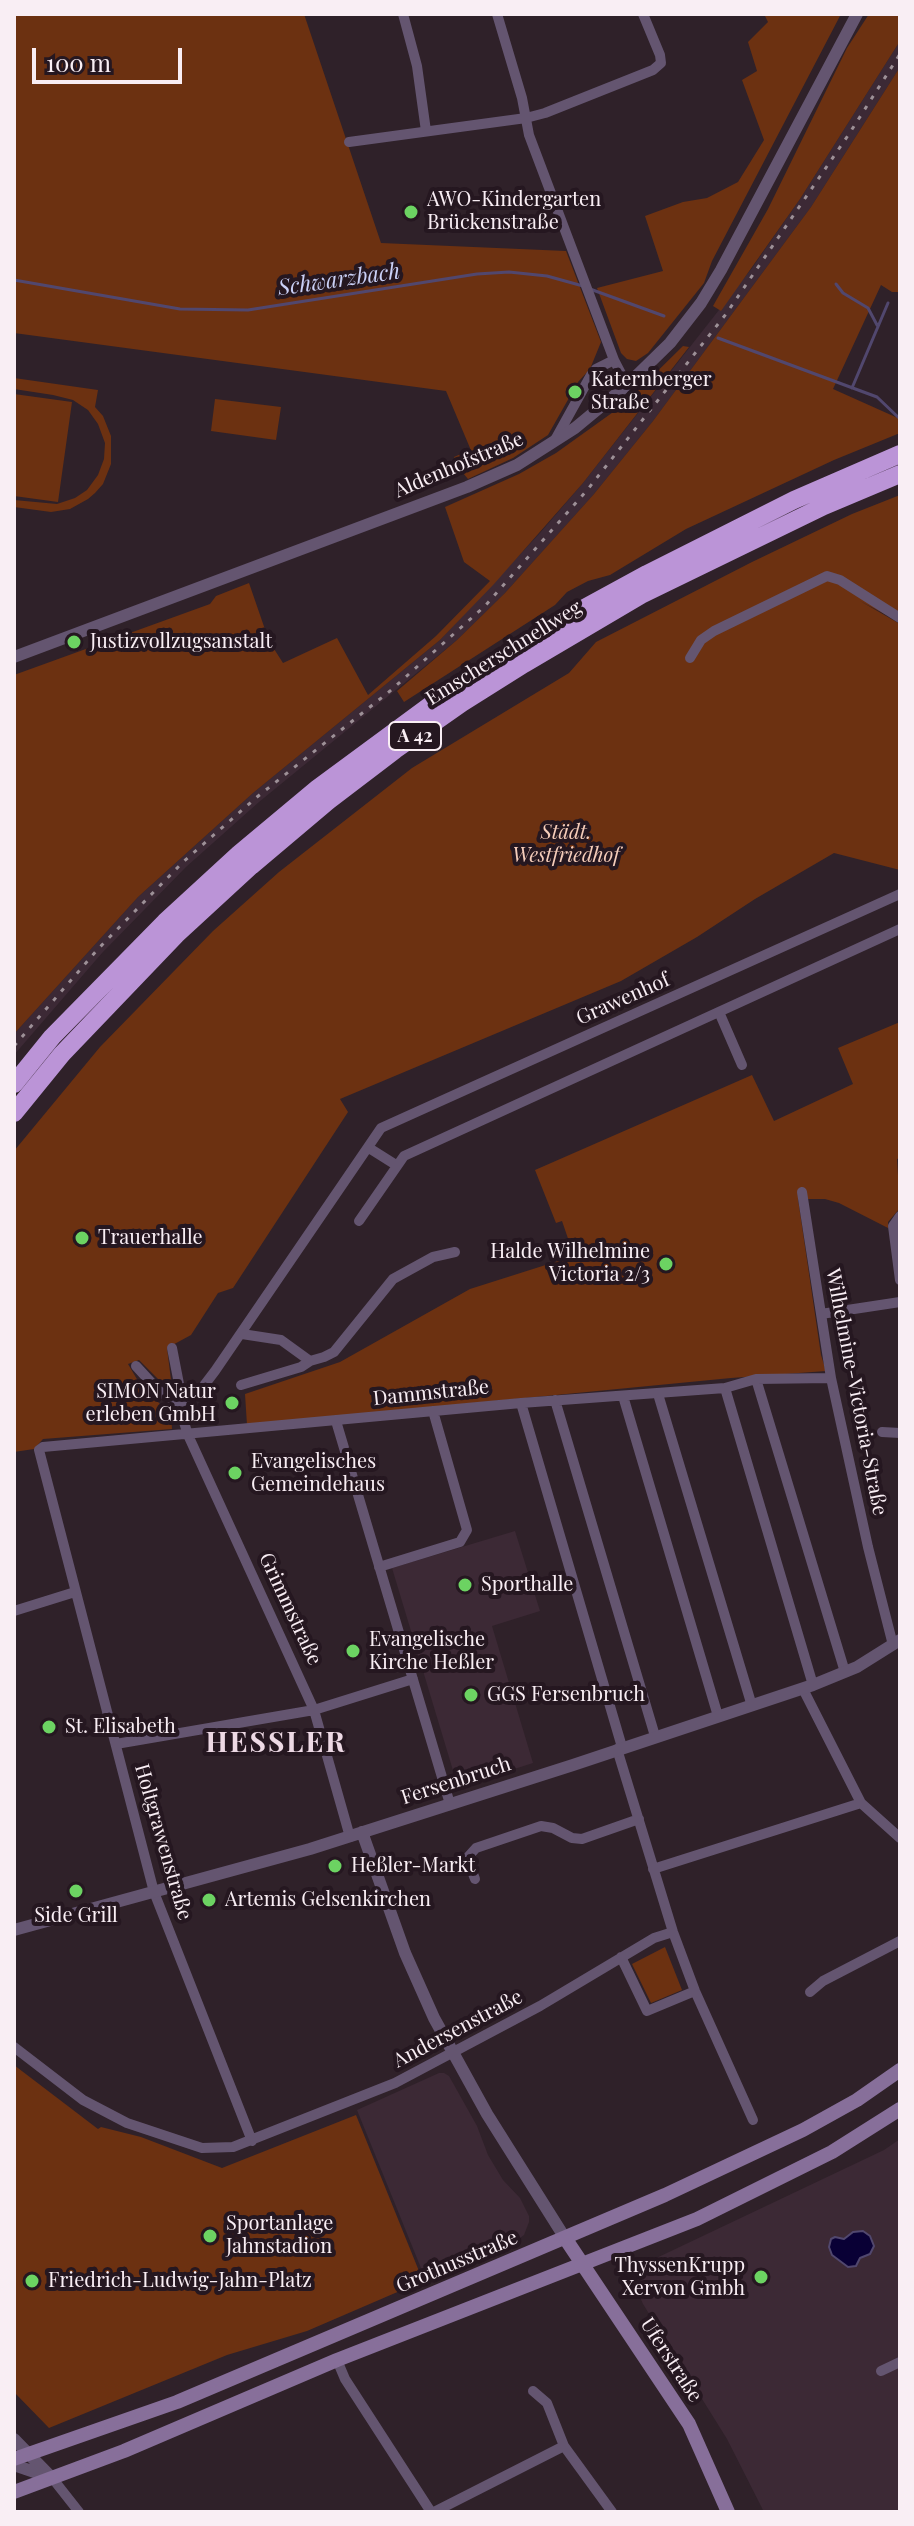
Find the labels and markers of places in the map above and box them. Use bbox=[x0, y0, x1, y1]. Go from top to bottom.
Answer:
place label: AWO-Kindergarten Brückenstraße bbox=[427, 188, 601, 235]
marker: AWO-Kindergarten Brückenstraße bbox=[402, 203, 420, 221]
place label: Katernberger Straße bbox=[591, 368, 712, 415]
marker: Katernberger Straße bbox=[566, 383, 584, 401]
place label: Justizvollzugsanstalt bbox=[90, 630, 272, 654]
marker: Justizvollzugsanstalt bbox=[65, 633, 83, 651]
place label: Trauerhalle bbox=[98, 1226, 203, 1250]
marker: Trauerhalle bbox=[73, 1229, 91, 1247]
place label: Halde Wilhelmine Victoria 2/3 bbox=[490, 1240, 650, 1287]
marker: Halde Wilhelmine Victoria 2/3 bbox=[657, 1255, 675, 1273]
place label: SIMON Natur erleben GmbH bbox=[86, 1380, 216, 1427]
marker: SIMON Natur erleben GmbH bbox=[223, 1394, 241, 1412]
place label: Evangelisches Gemeindehaus bbox=[251, 1450, 385, 1497]
marker: Evangelisches Gemeindehaus bbox=[226, 1464, 244, 1482]
place label: Sporthalle bbox=[481, 1573, 573, 1597]
marker: Sporthalle bbox=[456, 1576, 474, 1594]
place label: Evangelische Kirche Heßler bbox=[369, 1628, 494, 1675]
marker: Evangelische Kirche Heßler bbox=[344, 1642, 362, 1660]
place label: GGS Fersenbruch bbox=[487, 1683, 645, 1707]
marker: GGS Fersenbruch bbox=[462, 1686, 480, 1704]
place label: St. Elisabeth bbox=[65, 1715, 176, 1739]
marker: St. Elisabeth bbox=[40, 1718, 58, 1736]
place label: Heßler-Markt bbox=[351, 1854, 475, 1878]
marker: Heßler-Markt bbox=[326, 1857, 344, 1875]
marker: Side Grill bbox=[67, 1882, 85, 1900]
place label: Artemis Gelsenkirchen bbox=[225, 1888, 431, 1912]
marker: Artemis Gelsenkirchen bbox=[200, 1891, 218, 1909]
place label: Side Grill bbox=[34, 1904, 118, 1928]
place label: Sportanlage Jahnstadion bbox=[226, 2212, 333, 2259]
marker: Sportanlage Jahnstadion bbox=[201, 2227, 219, 2245]
place label: ThyssenKrupp Xervon Gmbh bbox=[614, 2254, 745, 2301]
marker: ThyssenKrupp Xervon Gmbh bbox=[752, 2268, 770, 2286]
place label: Friedrich-Ludwig-Jahn-Platz bbox=[48, 2269, 312, 2293]
marker: Friedrich-Ludwig-Jahn-Platz bbox=[23, 2272, 41, 2290]

